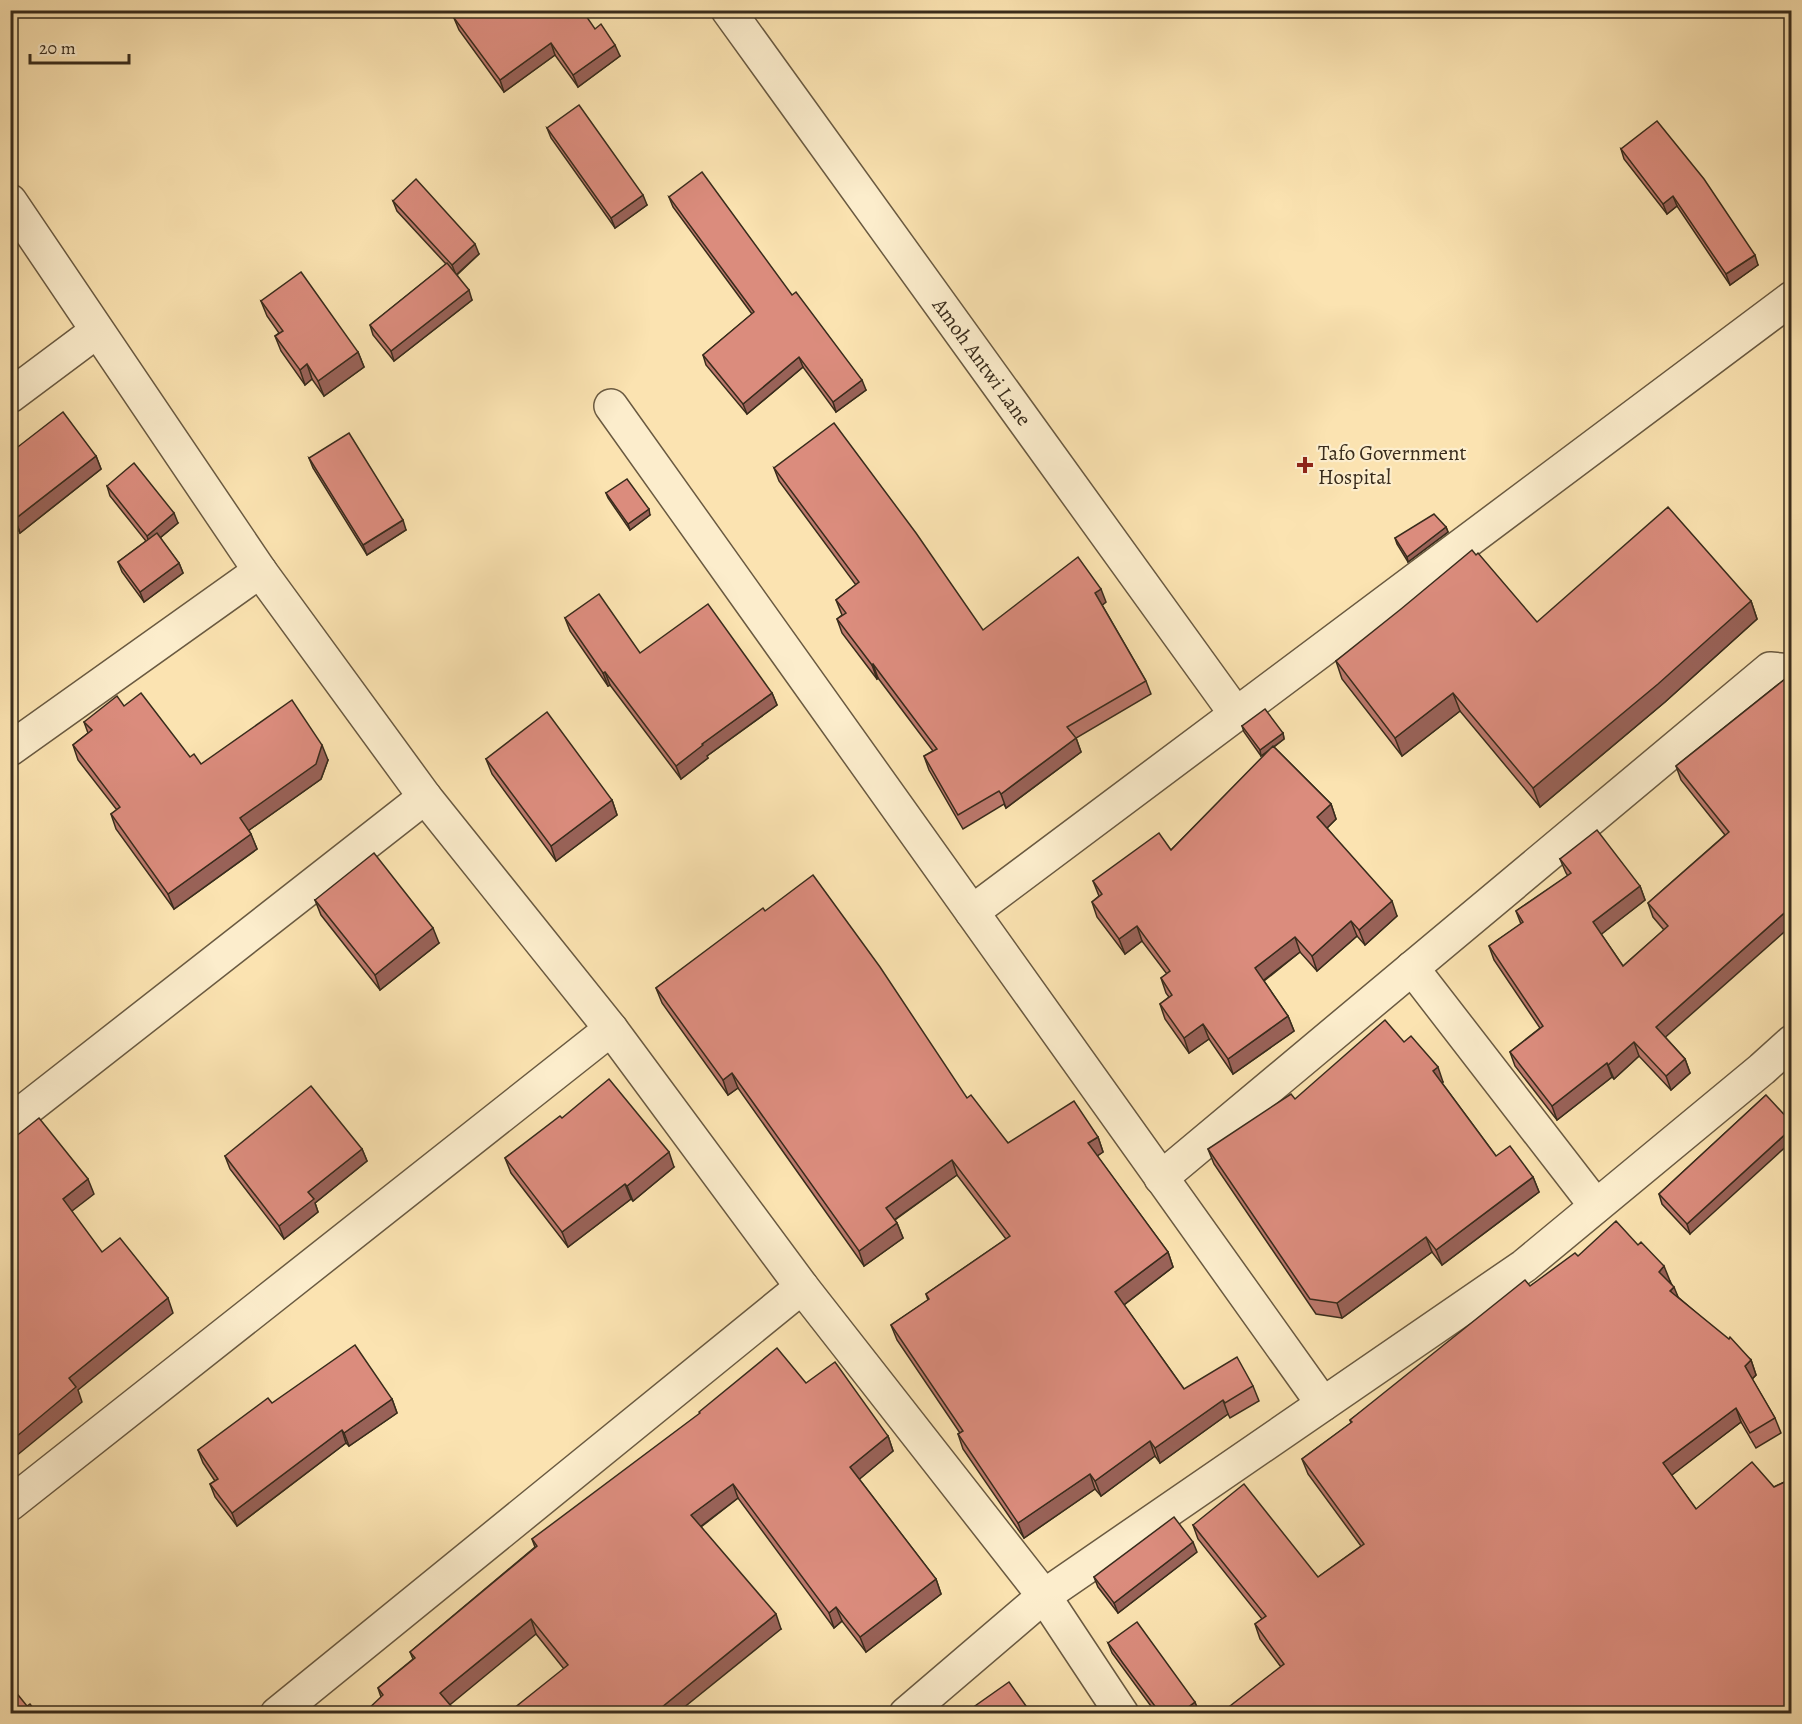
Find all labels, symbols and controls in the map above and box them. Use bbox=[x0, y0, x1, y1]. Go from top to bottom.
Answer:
scale bar bbox=[30, 27, 129, 65]
text: 20 m bbox=[39, 36, 76, 60]
street label: Amoh Antwi Lane bbox=[926, 292, 1038, 432]
place label: Tafo Government Hospital bbox=[1318, 439, 1466, 491]
marker: Tafo Government Hospital bbox=[1296, 456, 1314, 474]

